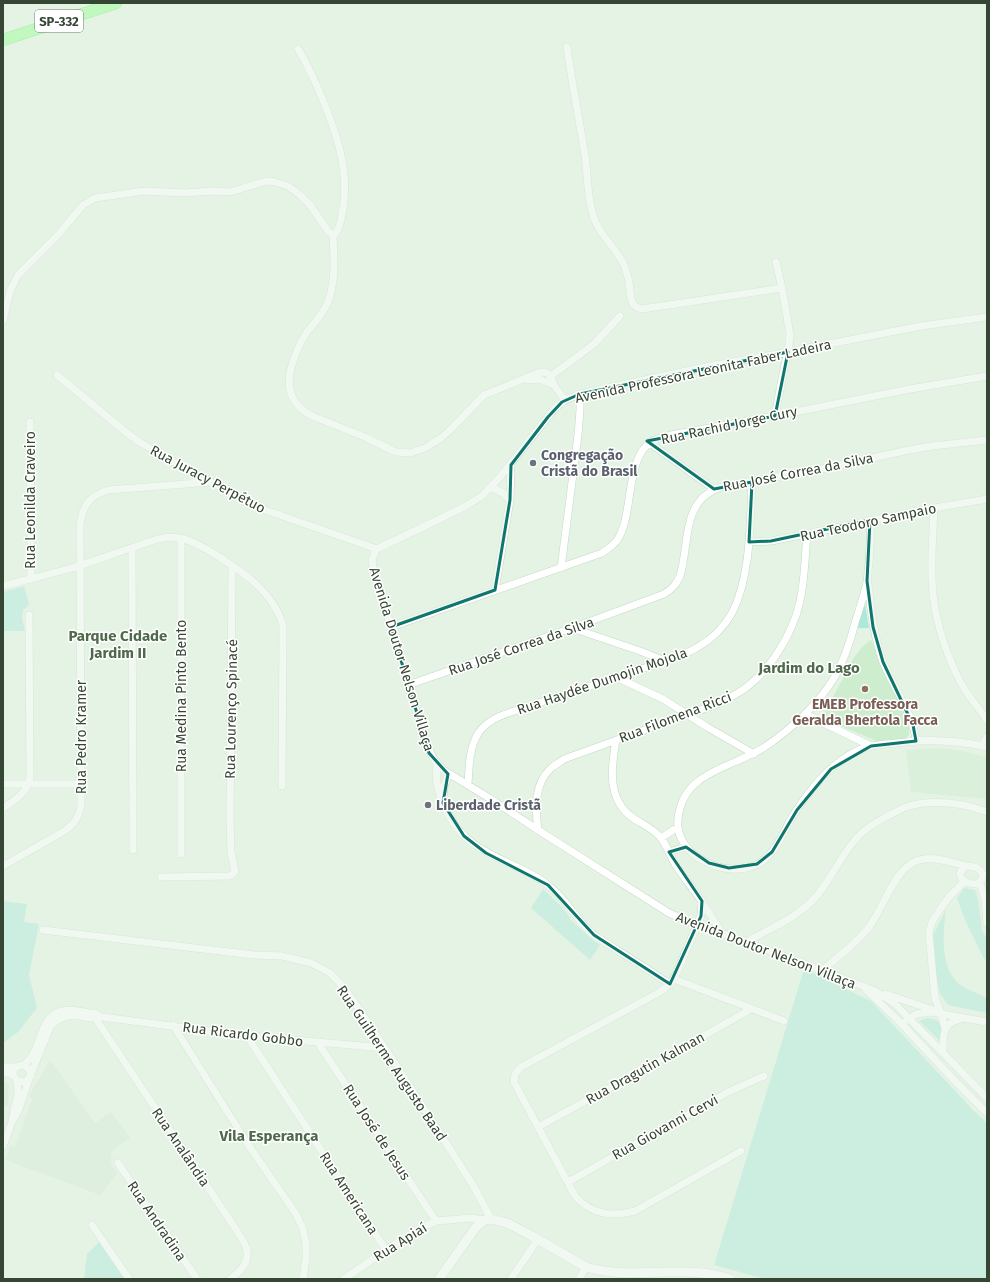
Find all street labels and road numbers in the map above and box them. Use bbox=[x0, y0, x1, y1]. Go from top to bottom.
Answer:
road number: SP-332 bbox=[35, 10, 83, 32]
street label: Avenida Professora Leonita Faber Ladeira bbox=[573, 336, 833, 407]
street label: Rua Rachid Jorge Cury bbox=[659, 403, 799, 448]
street label: Rua Leonilda Craveiro bbox=[22, 431, 39, 569]
street label: Rua Juracy Perpétuo bbox=[147, 442, 268, 517]
street label: Rua José Correa da Silva bbox=[722, 450, 875, 495]
street label: Rua Teodoro Sampaio bbox=[798, 500, 938, 545]
street label: Avenida Doutor Nelson Villaça bbox=[365, 565, 438, 753]
street label: Rua José Correa da Silva bbox=[446, 614, 596, 679]
street label: Rua Medina Pinto Bento bbox=[173, 620, 190, 772]
street label: Rua Lourenço Spinacé bbox=[222, 639, 241, 779]
street label: Rua Haydée Dumojin Mojola bbox=[515, 644, 690, 719]
street label: Rua Pedro Kramer bbox=[73, 679, 90, 794]
street label: Rua Filomena Ricci bbox=[617, 688, 734, 747]
street label: Avenida Doutor Nelson Villaça bbox=[673, 908, 858, 993]
street label: Rua Guilherme Augusto Baad bbox=[333, 982, 450, 1144]
street label: Rua Ricardo Gobbo bbox=[182, 1019, 304, 1050]
street label: Rua Dragutin Kalman bbox=[583, 1029, 708, 1108]
street label: Rua José de Jesus bbox=[339, 1081, 414, 1184]
street label: Rua Giovanni Cervi bbox=[609, 1091, 721, 1164]
street label: Rua Analândia bbox=[148, 1105, 213, 1190]
street label: Rua Americana bbox=[316, 1149, 382, 1238]
street label: Rua Andradina bbox=[123, 1178, 190, 1265]
street label: Rua Apiaí bbox=[370, 1219, 430, 1265]

